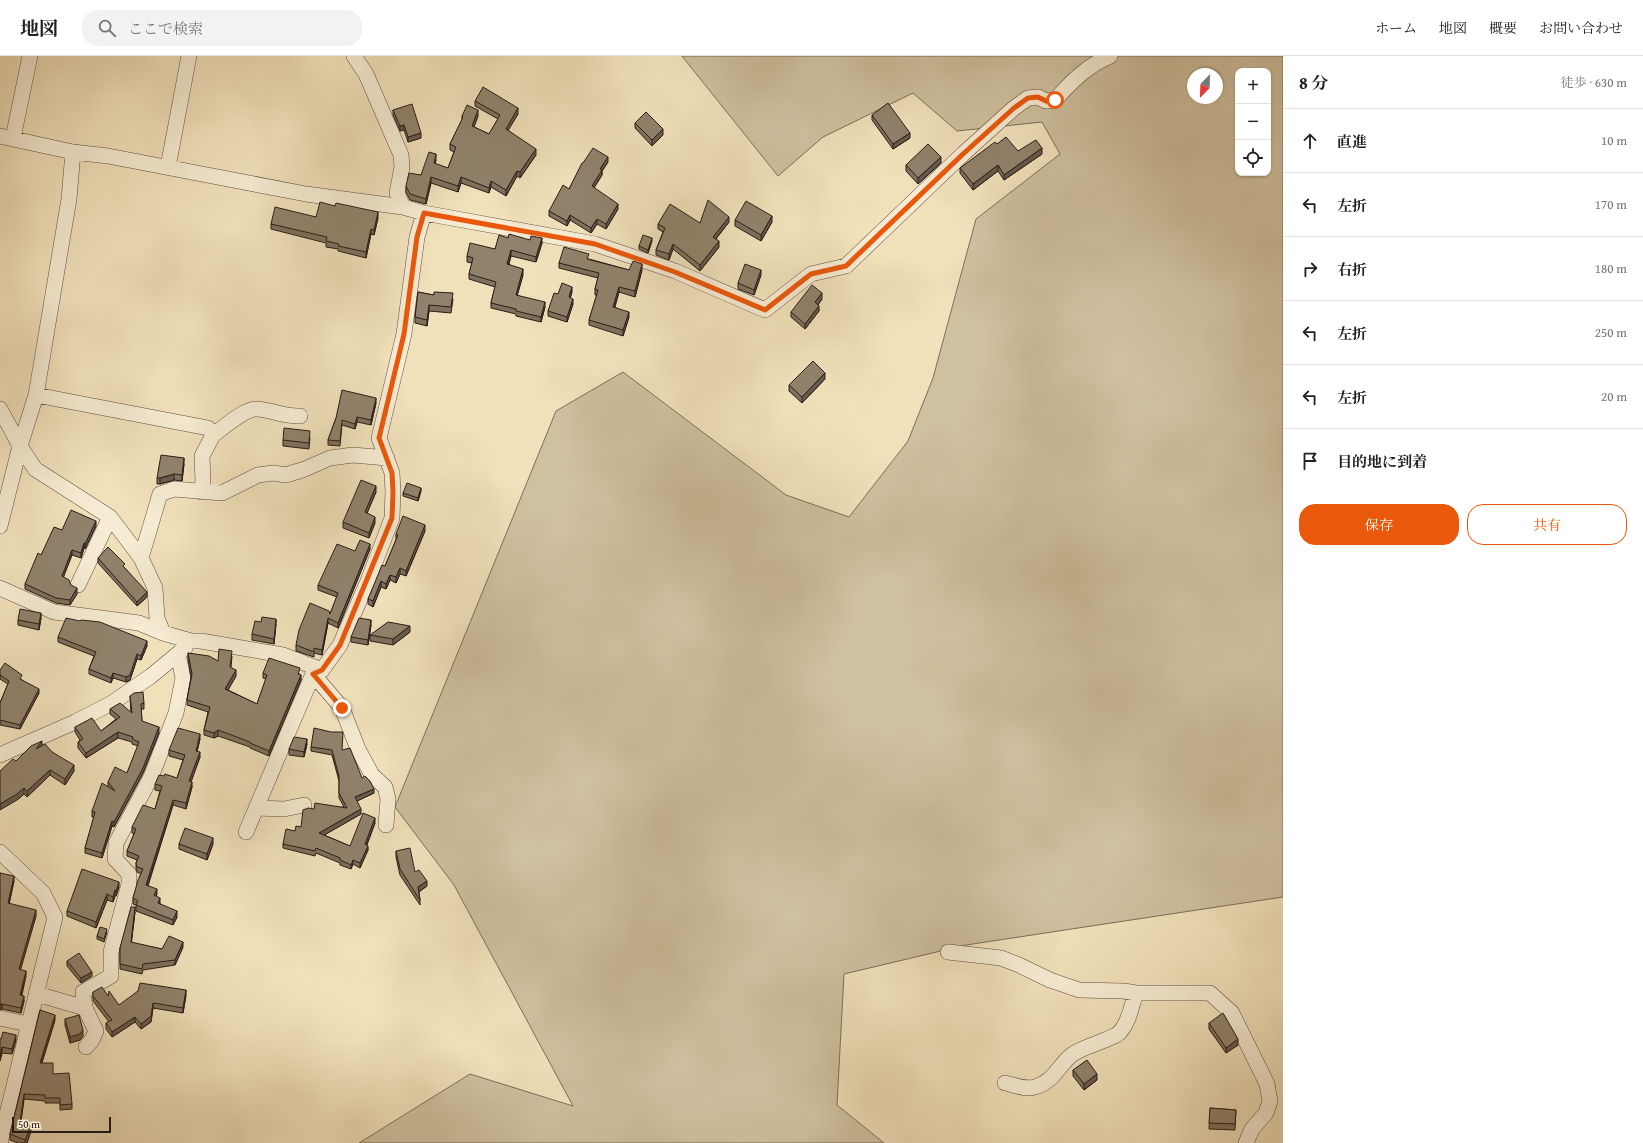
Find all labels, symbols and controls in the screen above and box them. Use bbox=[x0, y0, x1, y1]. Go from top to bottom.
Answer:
search box bbox=[82, 10, 362, 46]
text: 地図 bbox=[20, 14, 58, 42]
icon: search bbox=[96, 17, 118, 39]
text: ここで検索 bbox=[128, 18, 203, 39]
text: ホーム bbox=[1375, 18, 1417, 38]
text: 地図 bbox=[1439, 18, 1467, 38]
text: 概要 bbox=[1489, 18, 1517, 38]
text: お問い合わせ bbox=[1539, 18, 1623, 38]
north arrow bbox=[1187, 68, 1223, 104]
map controls bbox=[1235, 68, 1271, 176]
button: + bbox=[1235, 68, 1271, 104]
text: 8 分 bbox=[1299, 70, 1329, 95]
text: 徒歩 · 630 m bbox=[1561, 73, 1627, 92]
route start bbox=[1046, 91, 1064, 109]
button: − bbox=[1235, 104, 1271, 140]
icon: ahead bbox=[1299, 130, 1321, 152]
text: 直進 bbox=[1337, 131, 1367, 152]
text: 10 m bbox=[1601, 131, 1627, 150]
button: locate bbox=[1235, 140, 1271, 176]
icon: left bbox=[1299, 194, 1321, 216]
text: 左折 bbox=[1337, 195, 1367, 216]
text: 170 m bbox=[1595, 195, 1627, 214]
icon: right bbox=[1299, 258, 1321, 280]
text: 右折 bbox=[1337, 259, 1367, 280]
text: 180 m bbox=[1595, 259, 1627, 278]
icon: left bbox=[1299, 322, 1321, 344]
text: 左折 bbox=[1337, 323, 1367, 344]
text: 250 m bbox=[1595, 323, 1627, 342]
icon: left bbox=[1299, 386, 1321, 408]
text: 左折 bbox=[1337, 387, 1367, 408]
text: 20 m bbox=[1601, 387, 1627, 406]
icon: arrive bbox=[1299, 450, 1321, 472]
text: 目的地に到着 bbox=[1337, 451, 1427, 472]
button: 保存 bbox=[1299, 504, 1459, 545]
button: 共有 bbox=[1467, 504, 1627, 545]
route end bbox=[333, 699, 351, 717]
scale bar bbox=[12, 1115, 111, 1134]
text: 50 m bbox=[18, 1116, 40, 1132]

